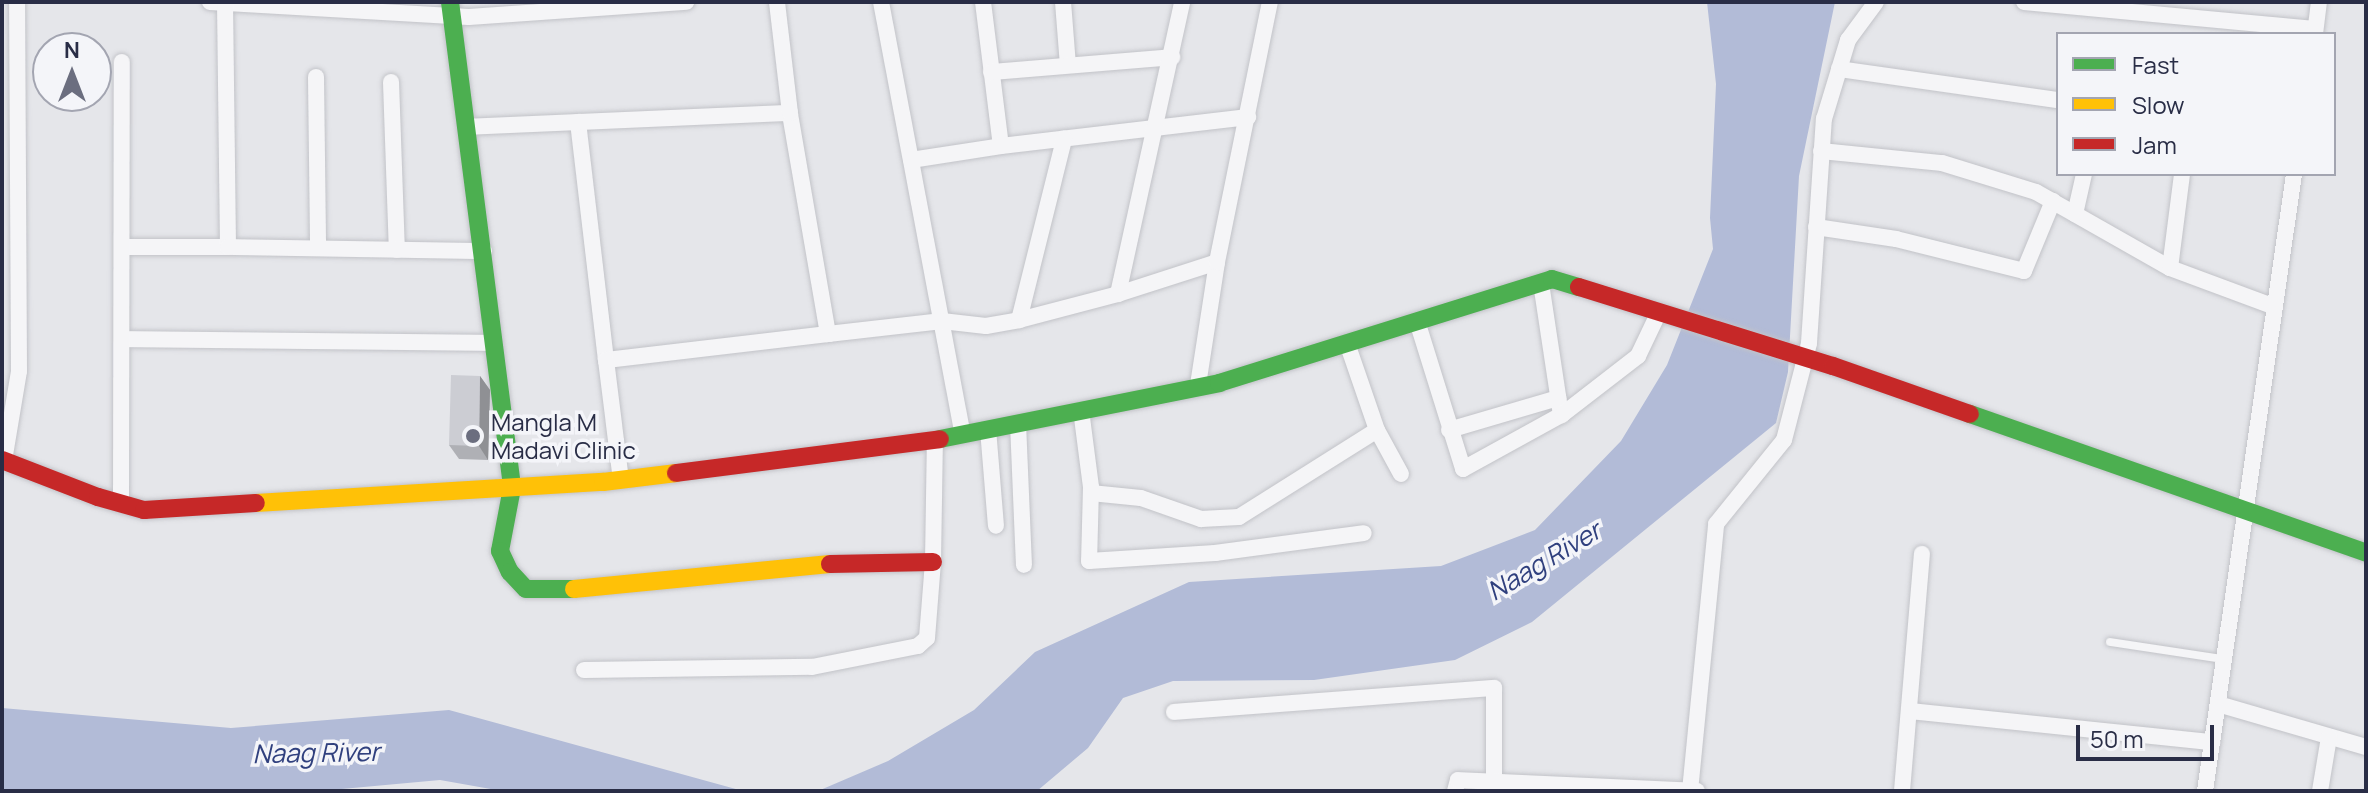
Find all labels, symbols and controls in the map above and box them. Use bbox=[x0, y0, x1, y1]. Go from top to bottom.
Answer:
north arrow bbox=[32, 32, 112, 112]
legend bbox=[2056, 32, 2336, 176]
text: N bbox=[64, 35, 80, 65]
text: Fast bbox=[2132, 48, 2179, 81]
text: Slow bbox=[2132, 88, 2185, 121]
text: Jam bbox=[2132, 128, 2177, 161]
place label: Mangla M Madavi Clinic bbox=[491, 408, 636, 464]
marker: Mangla M Madavi Clinic bbox=[462, 425, 484, 447]
water label: Naag River bbox=[1482, 515, 1606, 607]
scale bar bbox=[2080, 709, 2218, 759]
text: 50 m bbox=[2090, 722, 2144, 755]
water label: Naag River bbox=[252, 736, 380, 770]

